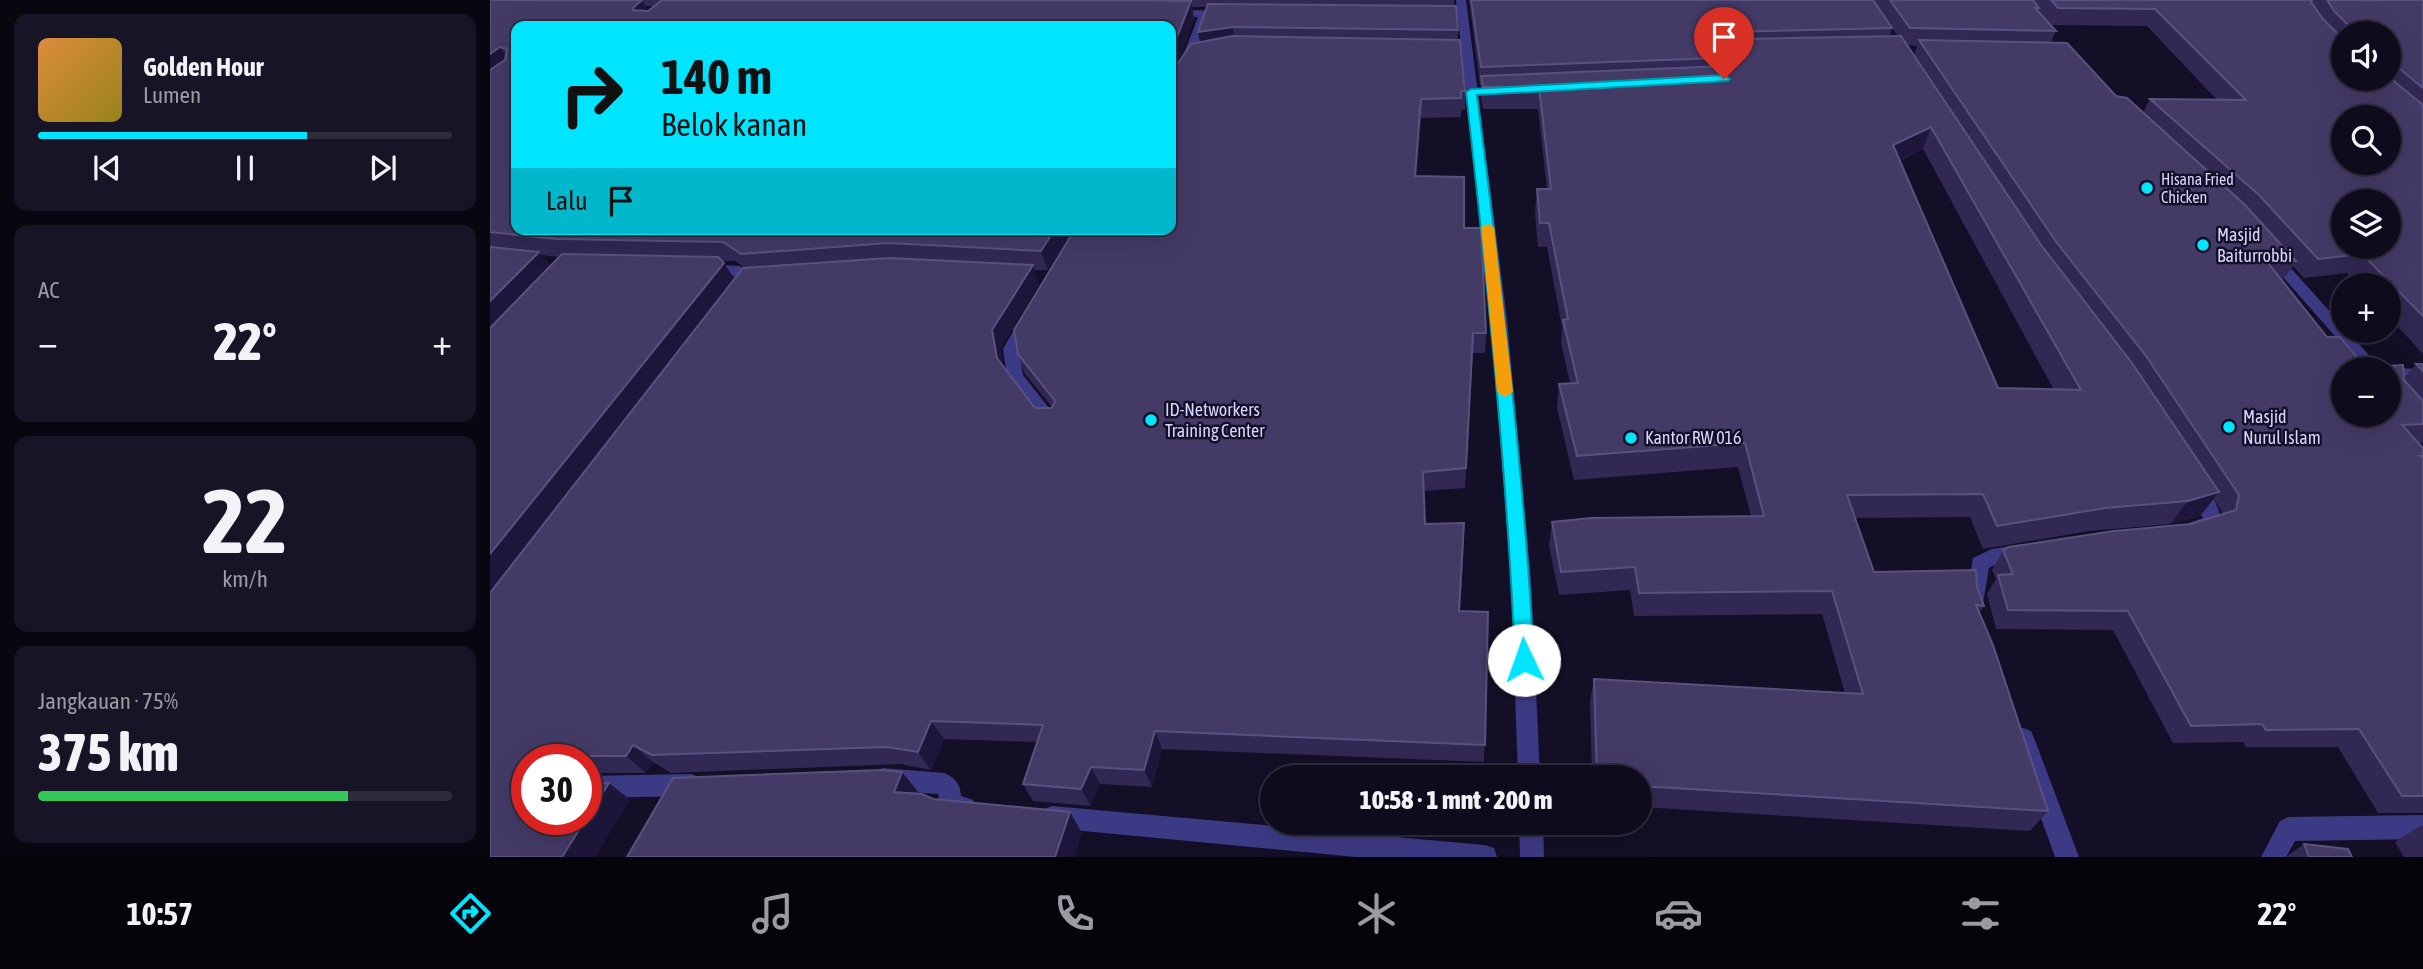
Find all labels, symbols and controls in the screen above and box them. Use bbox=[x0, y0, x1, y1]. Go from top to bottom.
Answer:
pin bbox=[1694, 7, 1754, 79]
icon: arrive bbox=[1705, 18, 1743, 56]
map controls bbox=[2331, 21, 2401, 427]
button: sound bbox=[2331, 21, 2401, 91]
text: 140 m bbox=[661, 48, 772, 104]
icon: right bbox=[546, 49, 637, 140]
text: Golden Hour bbox=[143, 52, 263, 82]
text: Lumen bbox=[143, 82, 201, 108]
button: search bbox=[2331, 105, 2401, 175]
text: Belok kanan bbox=[661, 106, 807, 143]
icon: previous bbox=[88, 149, 126, 187]
icon: pause bbox=[226, 149, 264, 187]
icon: next bbox=[364, 149, 402, 187]
place label: Hisana Fried Chicken bbox=[2161, 170, 2234, 206]
marker: Hisana Fried Chicken bbox=[2139, 180, 2155, 196]
icon: arrive bbox=[602, 182, 640, 220]
text: Lalu bbox=[546, 186, 588, 216]
button: layers bbox=[2331, 189, 2401, 259]
place label: Masjid Baiturrobbi bbox=[2217, 224, 2292, 266]
marker: Masjid Baiturrobbi bbox=[2195, 237, 2211, 253]
button: + bbox=[2331, 273, 2401, 343]
text: AC bbox=[38, 277, 60, 303]
text: 22° bbox=[213, 311, 277, 371]
text: − bbox=[38, 320, 58, 363]
text: + bbox=[432, 320, 452, 363]
button: − bbox=[2331, 357, 2401, 427]
place label: ID-Networkers Training Center bbox=[1165, 399, 1265, 441]
place label: Masjid Nurul Islam bbox=[2243, 406, 2321, 448]
marker: ID-Networkers Training Center bbox=[1143, 412, 1159, 428]
marker: Masjid Nurul Islam bbox=[2221, 419, 2237, 435]
place label: Kantor RW 016 bbox=[1645, 427, 1742, 448]
marker: Kantor RW 016 bbox=[1623, 430, 1639, 446]
text: 22 bbox=[202, 468, 288, 572]
text: km/h bbox=[222, 566, 268, 592]
position arrow bbox=[1487, 623, 1561, 697]
text: Jangkauan · 75% bbox=[38, 688, 178, 714]
text: 375 km bbox=[38, 722, 179, 782]
speed limit sign: 30 bbox=[511, 744, 602, 835]
text: 10:58 · 1 mnt · 200 m bbox=[1360, 785, 1552, 815]
icon: directions bbox=[446, 889, 495, 938]
icon: music bbox=[748, 889, 797, 938]
icon: phone bbox=[1050, 889, 1099, 938]
icon: climate bbox=[1352, 889, 1401, 938]
icon: car bbox=[1654, 889, 1703, 938]
icon: filters bbox=[1956, 889, 2005, 938]
text: 10:57 bbox=[126, 895, 193, 932]
text: 22° bbox=[2258, 895, 2296, 932]

